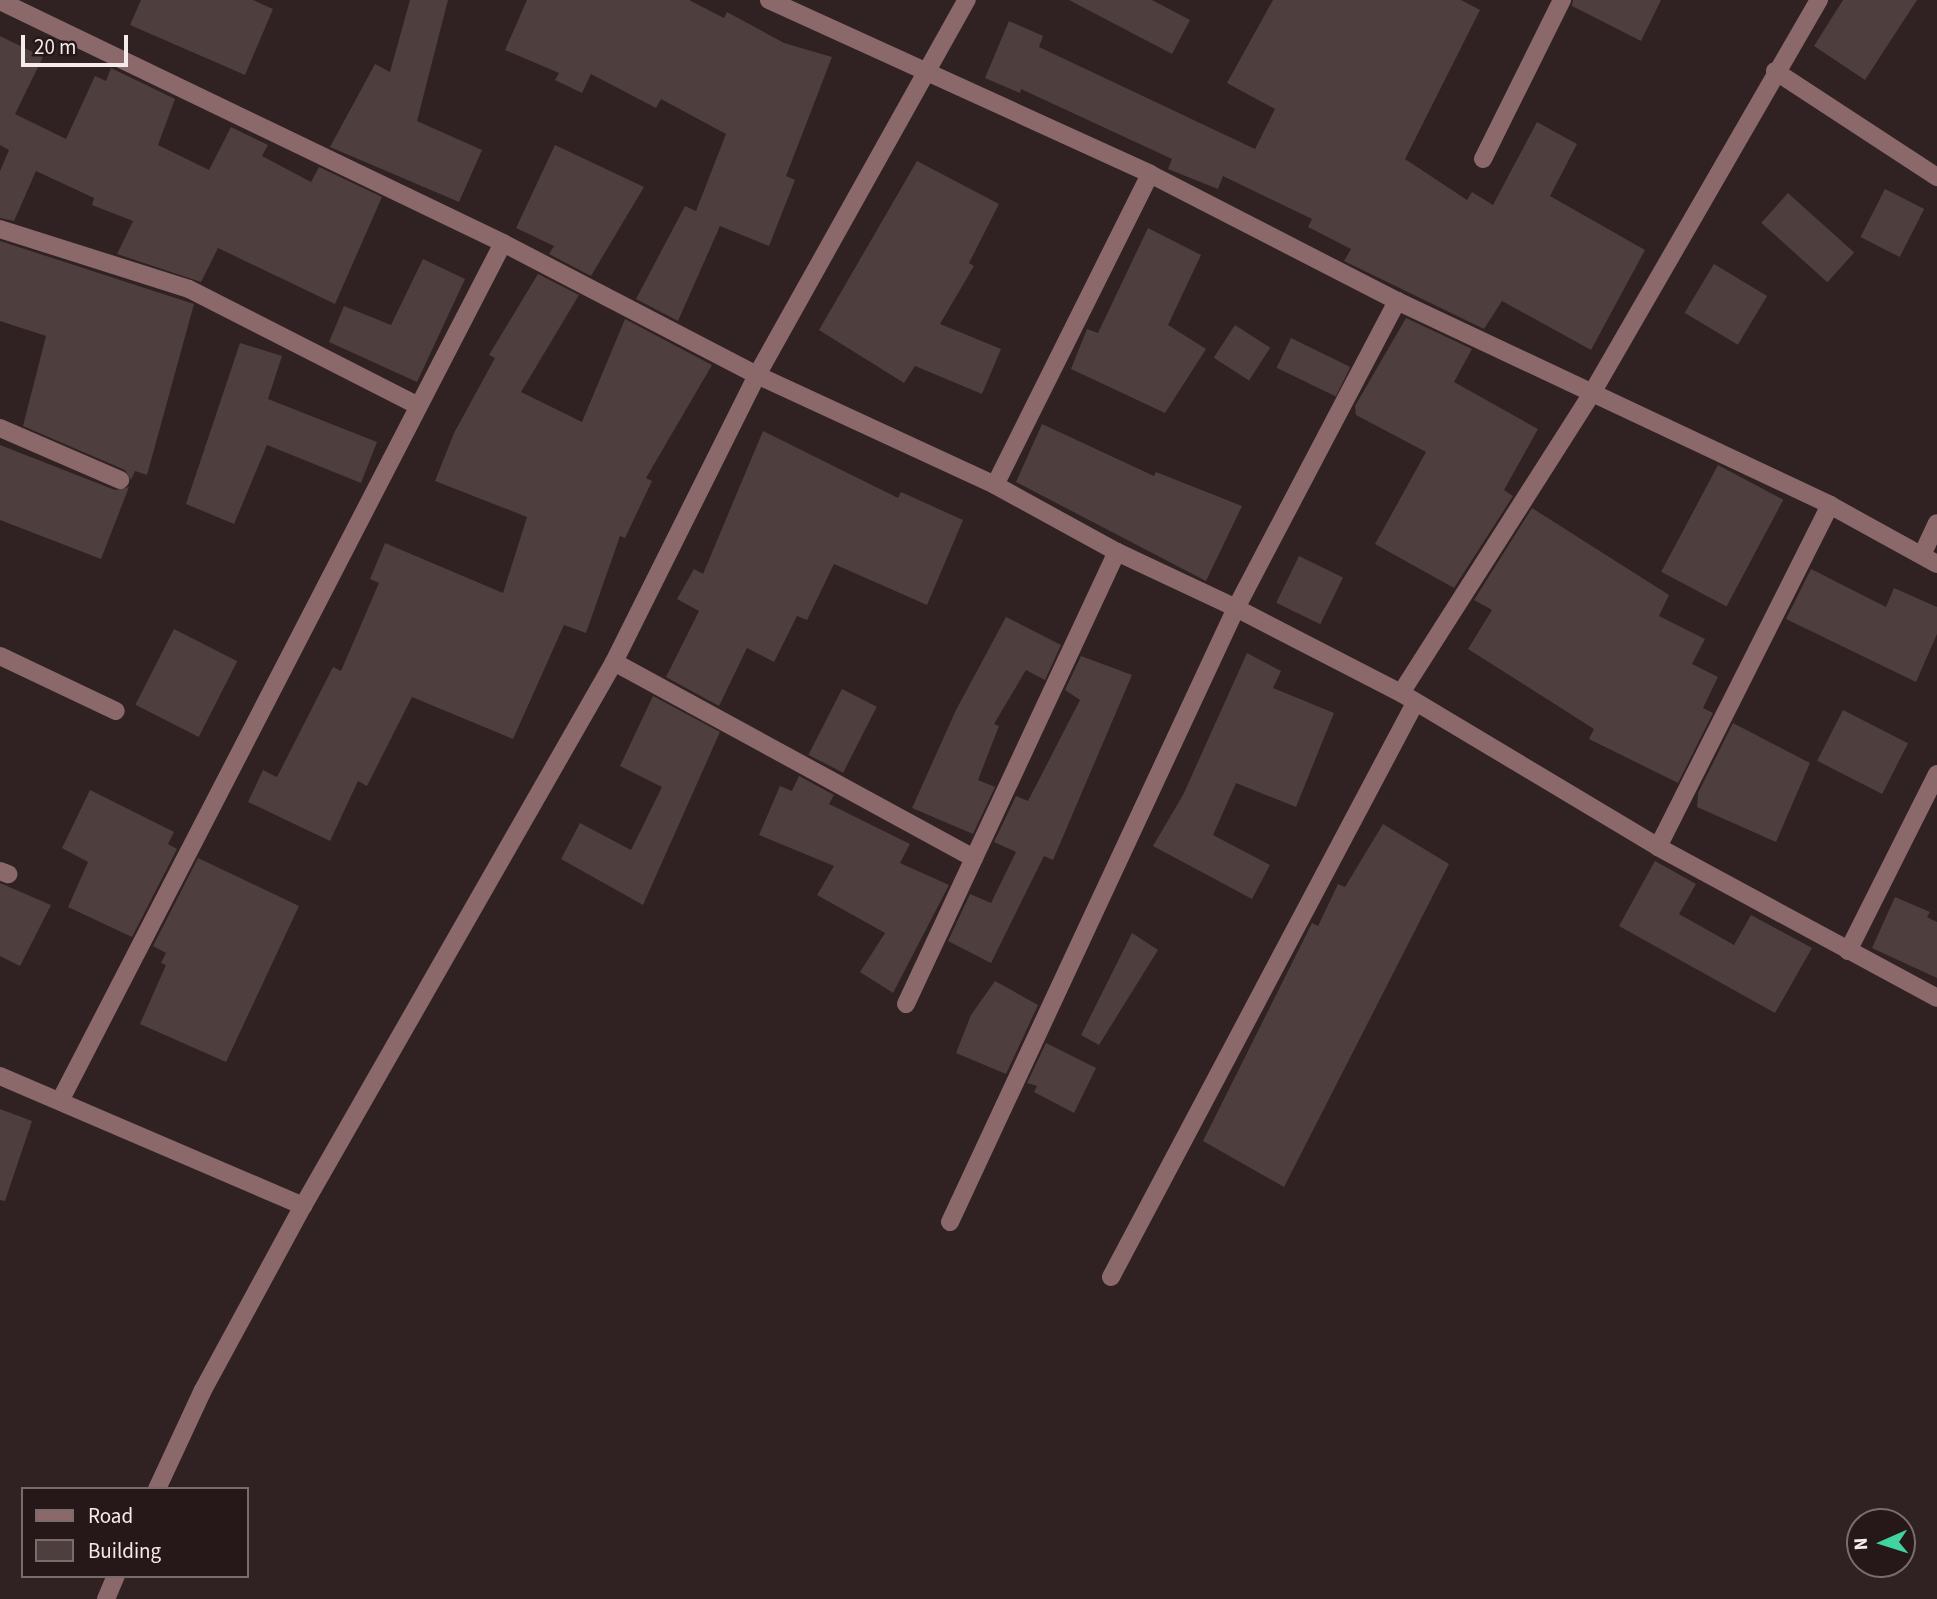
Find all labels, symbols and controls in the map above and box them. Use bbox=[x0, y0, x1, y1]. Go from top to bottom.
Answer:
scale bar bbox=[24, 21, 131, 65]
text: 20 m bbox=[34, 32, 76, 62]
legend bbox=[21, 1487, 248, 1578]
text: Road bbox=[88, 1501, 133, 1531]
north arrow bbox=[1846, 1508, 1916, 1578]
text: Building bbox=[88, 1536, 161, 1566]
text: N bbox=[1848, 1537, 1875, 1551]

